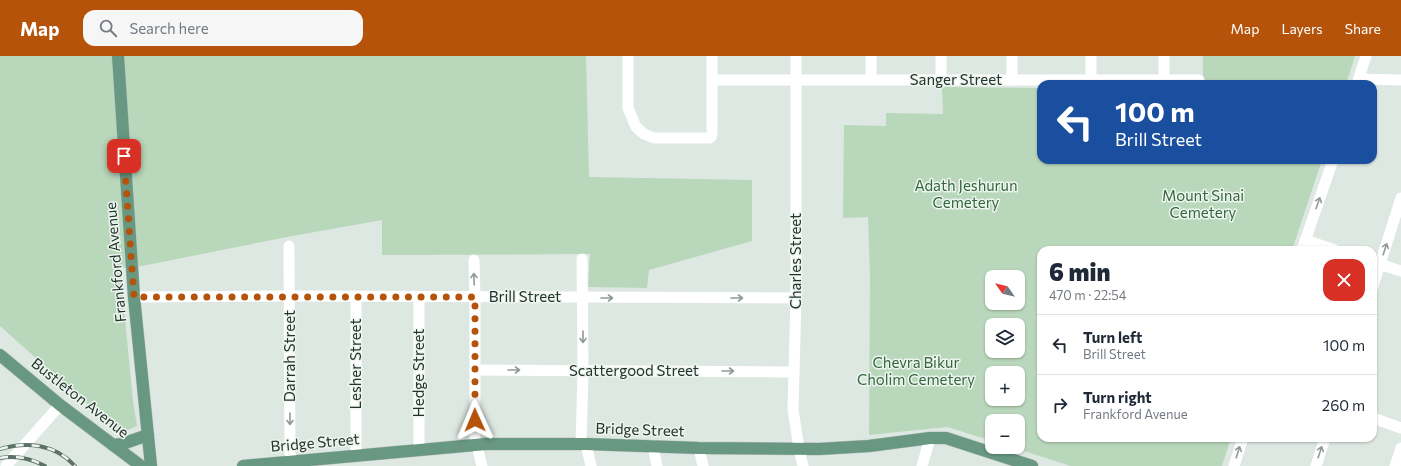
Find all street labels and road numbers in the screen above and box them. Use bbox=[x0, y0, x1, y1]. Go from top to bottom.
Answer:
street label: Sanger Street bbox=[910, 70, 1002, 88]
street label: Frankford Avenue bbox=[101, 201, 129, 323]
street label: Charles Street bbox=[786, 213, 804, 309]
street label: Brill Street bbox=[489, 287, 561, 305]
street label: Darrah Street bbox=[280, 310, 298, 402]
street label: Lesher Street bbox=[346, 318, 364, 410]
street label: Hedge Street bbox=[409, 329, 427, 417]
street label: Bustleton Avenue bbox=[28, 353, 133, 441]
street label: Scattergood Street bbox=[569, 361, 699, 379]
street label: Bridge Street bbox=[595, 418, 685, 440]
street label: Bridge Street bbox=[270, 429, 360, 455]

